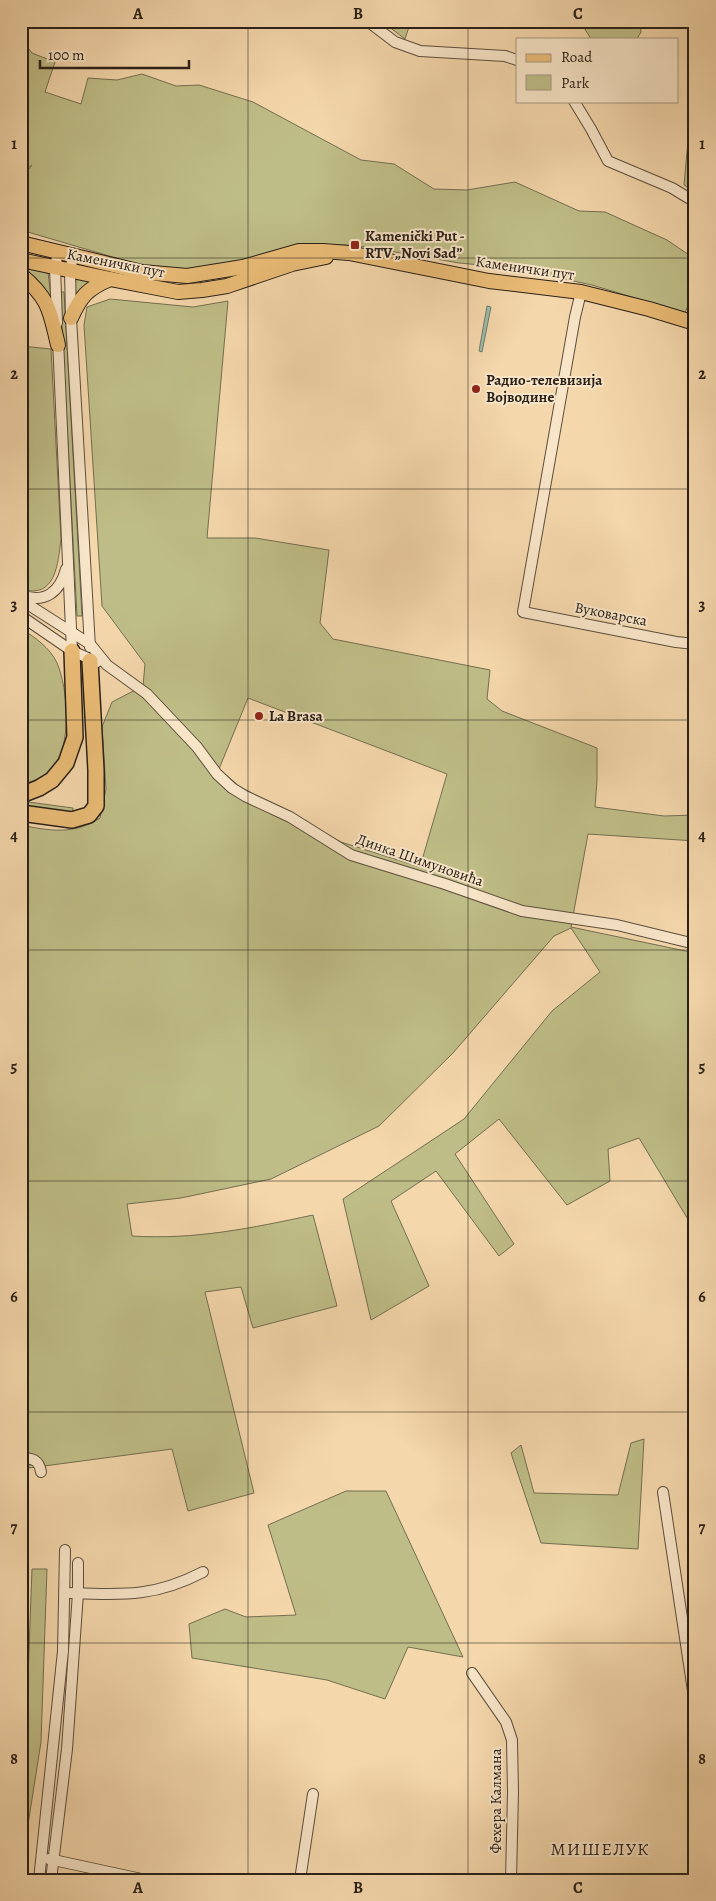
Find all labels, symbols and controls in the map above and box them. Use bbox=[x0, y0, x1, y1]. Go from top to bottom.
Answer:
text: A bbox=[132, 3, 144, 25]
text: B bbox=[353, 3, 363, 25]
text: C bbox=[573, 3, 583, 25]
scale bar bbox=[40, 38, 189, 70]
legend bbox=[516, 38, 678, 102]
text: 100 m bbox=[48, 45, 85, 65]
text: Road bbox=[561, 47, 593, 67]
text: Park bbox=[561, 73, 590, 93]
text: 1 bbox=[11, 133, 17, 155]
text: 1 bbox=[699, 133, 705, 155]
place label: Kamenički Put - RTV „Novi Sad” bbox=[365, 226, 465, 263]
marker: Kamenički Put - RTV „Novi Sad” bbox=[349, 239, 361, 251]
street label: Каменички пут bbox=[65, 244, 167, 282]
street label: Каменички пут bbox=[474, 251, 576, 285]
text: 2 bbox=[10, 363, 18, 385]
text: 2 bbox=[698, 363, 706, 385]
place label: Радио-телевизија Војводине bbox=[486, 370, 603, 407]
marker: Радио-телевизија Војводине bbox=[470, 383, 482, 395]
text: 3 bbox=[11, 594, 18, 616]
text: 3 bbox=[699, 594, 706, 616]
street label: Вуковарска bbox=[573, 597, 649, 631]
place label: La Brasa bbox=[269, 706, 324, 726]
marker: La Brasa bbox=[253, 710, 265, 722]
text: 4 bbox=[10, 825, 18, 847]
text: 4 bbox=[698, 825, 706, 847]
street label: Динка Шимуновића bbox=[354, 829, 486, 891]
text: 5 bbox=[11, 1056, 18, 1078]
text: 5 bbox=[699, 1056, 706, 1078]
text: 6 bbox=[10, 1286, 18, 1308]
text: 6 bbox=[698, 1286, 706, 1308]
text: 7 bbox=[11, 1517, 18, 1539]
text: 7 bbox=[699, 1517, 706, 1539]
text: 8 bbox=[10, 1748, 18, 1770]
street label: Фехера Калмана bbox=[486, 1748, 506, 1854]
text: 8 bbox=[698, 1748, 706, 1770]
district label: МИШЕЛУК bbox=[550, 1837, 650, 1861]
text: A bbox=[132, 1877, 144, 1899]
text: B bbox=[353, 1877, 363, 1899]
text: C bbox=[573, 1877, 583, 1899]

